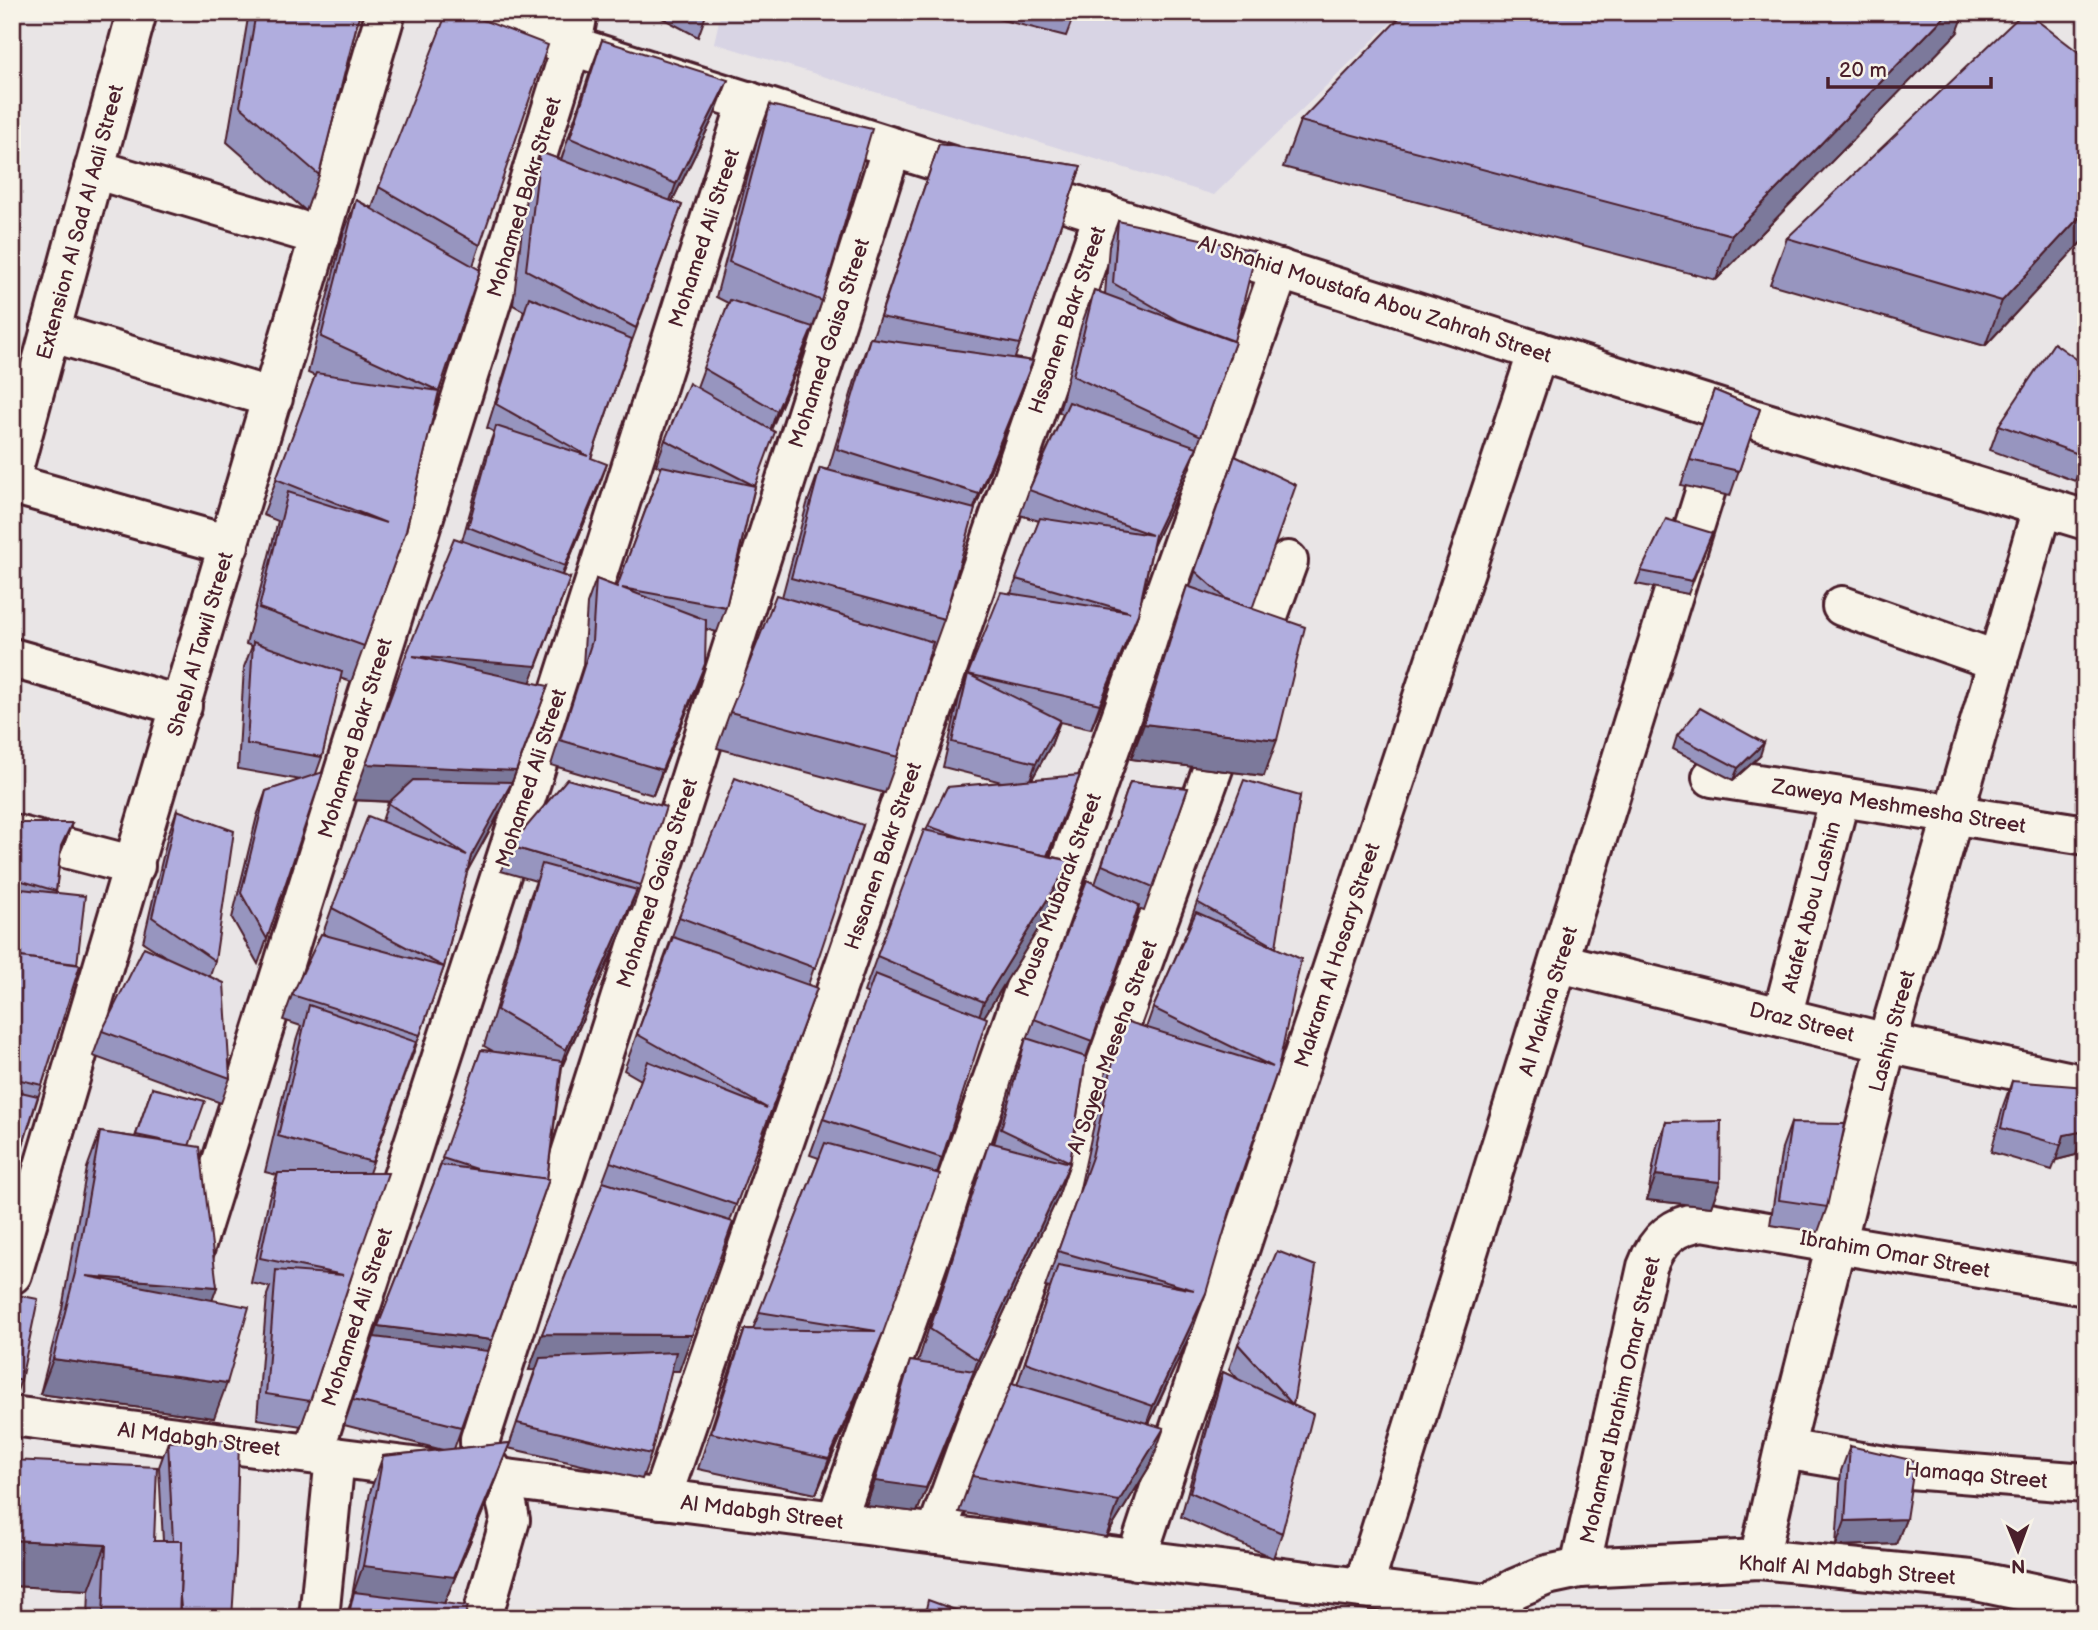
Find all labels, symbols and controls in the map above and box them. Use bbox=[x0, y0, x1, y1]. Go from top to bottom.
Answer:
scale bar bbox=[1828, 46, 1991, 90]
text: 20 m bbox=[1839, 58, 1887, 83]
street label: Extension Al Sad Al Aali Street bbox=[32, 81, 129, 362]
street label: Mohamed Bakr Street bbox=[482, 93, 567, 300]
street label: Mohamed Ali Street bbox=[664, 145, 745, 331]
street label: Hssanen Bakr Street bbox=[1024, 222, 1112, 417]
street label: Al Shahid Moustafa Abou Zahrah Street bbox=[1195, 230, 1555, 369]
street label: Mohamed Gaisa Street bbox=[784, 235, 875, 451]
street label: Shebl Al Tawil Street bbox=[162, 549, 239, 739]
street label: Mohamed Bakr Street bbox=[313, 634, 398, 841]
street label: Mohamed Ali Street bbox=[491, 685, 572, 871]
street label: Hssanen Bakr Street bbox=[840, 758, 928, 953]
street label: Zaweya Meshmesha Street bbox=[1769, 774, 2028, 839]
street label: Mohamed Gaisa Street bbox=[612, 775, 703, 991]
street label: Mousa Mubarak Street bbox=[1010, 789, 1107, 1001]
street label: Atafet Abou Lashin bbox=[1777, 819, 1846, 996]
street label: Makram Al Hosary Street bbox=[1289, 839, 1386, 1071]
street label: Al Makina Street bbox=[1514, 923, 1583, 1079]
street label: Al Sayed Meseha Street bbox=[1062, 936, 1163, 1157]
street label: Lashin Street bbox=[1864, 967, 1921, 1095]
street label: Draz Street bbox=[1747, 997, 1857, 1048]
street label: Mohamed Ali Street bbox=[317, 1224, 398, 1410]
street label: Ibrahim Omar Street bbox=[1798, 1225, 1993, 1284]
street label: Mohamed Ibrahim Omar Street bbox=[1575, 1254, 1666, 1546]
street label: Al Mdabgh Street bbox=[116, 1417, 282, 1462]
street label: Hamaqa Street bbox=[1903, 1457, 2049, 1494]
street label: Al Mdabgh Street bbox=[679, 1490, 845, 1535]
north arrow bbox=[1982, 1514, 2052, 1584]
street label: Khalf Al Mdabgh Street bbox=[1738, 1550, 1957, 1591]
text: N bbox=[2011, 1554, 2026, 1577]

